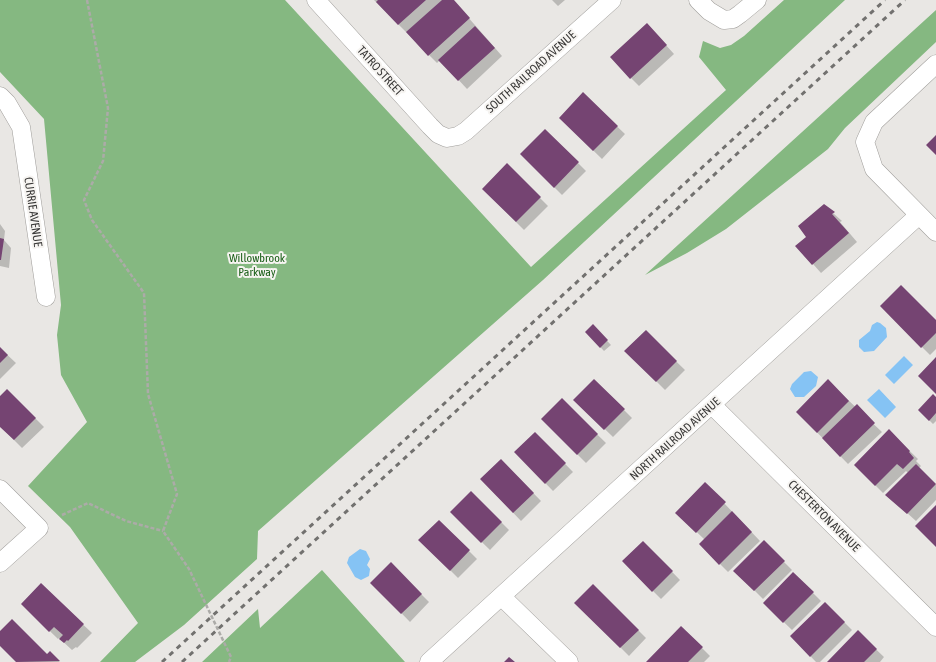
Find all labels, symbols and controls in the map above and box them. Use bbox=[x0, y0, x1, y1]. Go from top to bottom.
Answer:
street label: SOUTH RAILROAD AVENUE bbox=[483, 28, 579, 116]
street label: TATRO STREET bbox=[354, 43, 406, 99]
street label: CURRIE AVENUE bbox=[21, 176, 45, 248]
park label: Willowbrook Parkway bbox=[229, 251, 285, 279]
street label: NORTH RAILROAD AVENUE bbox=[627, 395, 723, 483]
street label: CHESTERTON AVENUE bbox=[785, 477, 863, 555]

